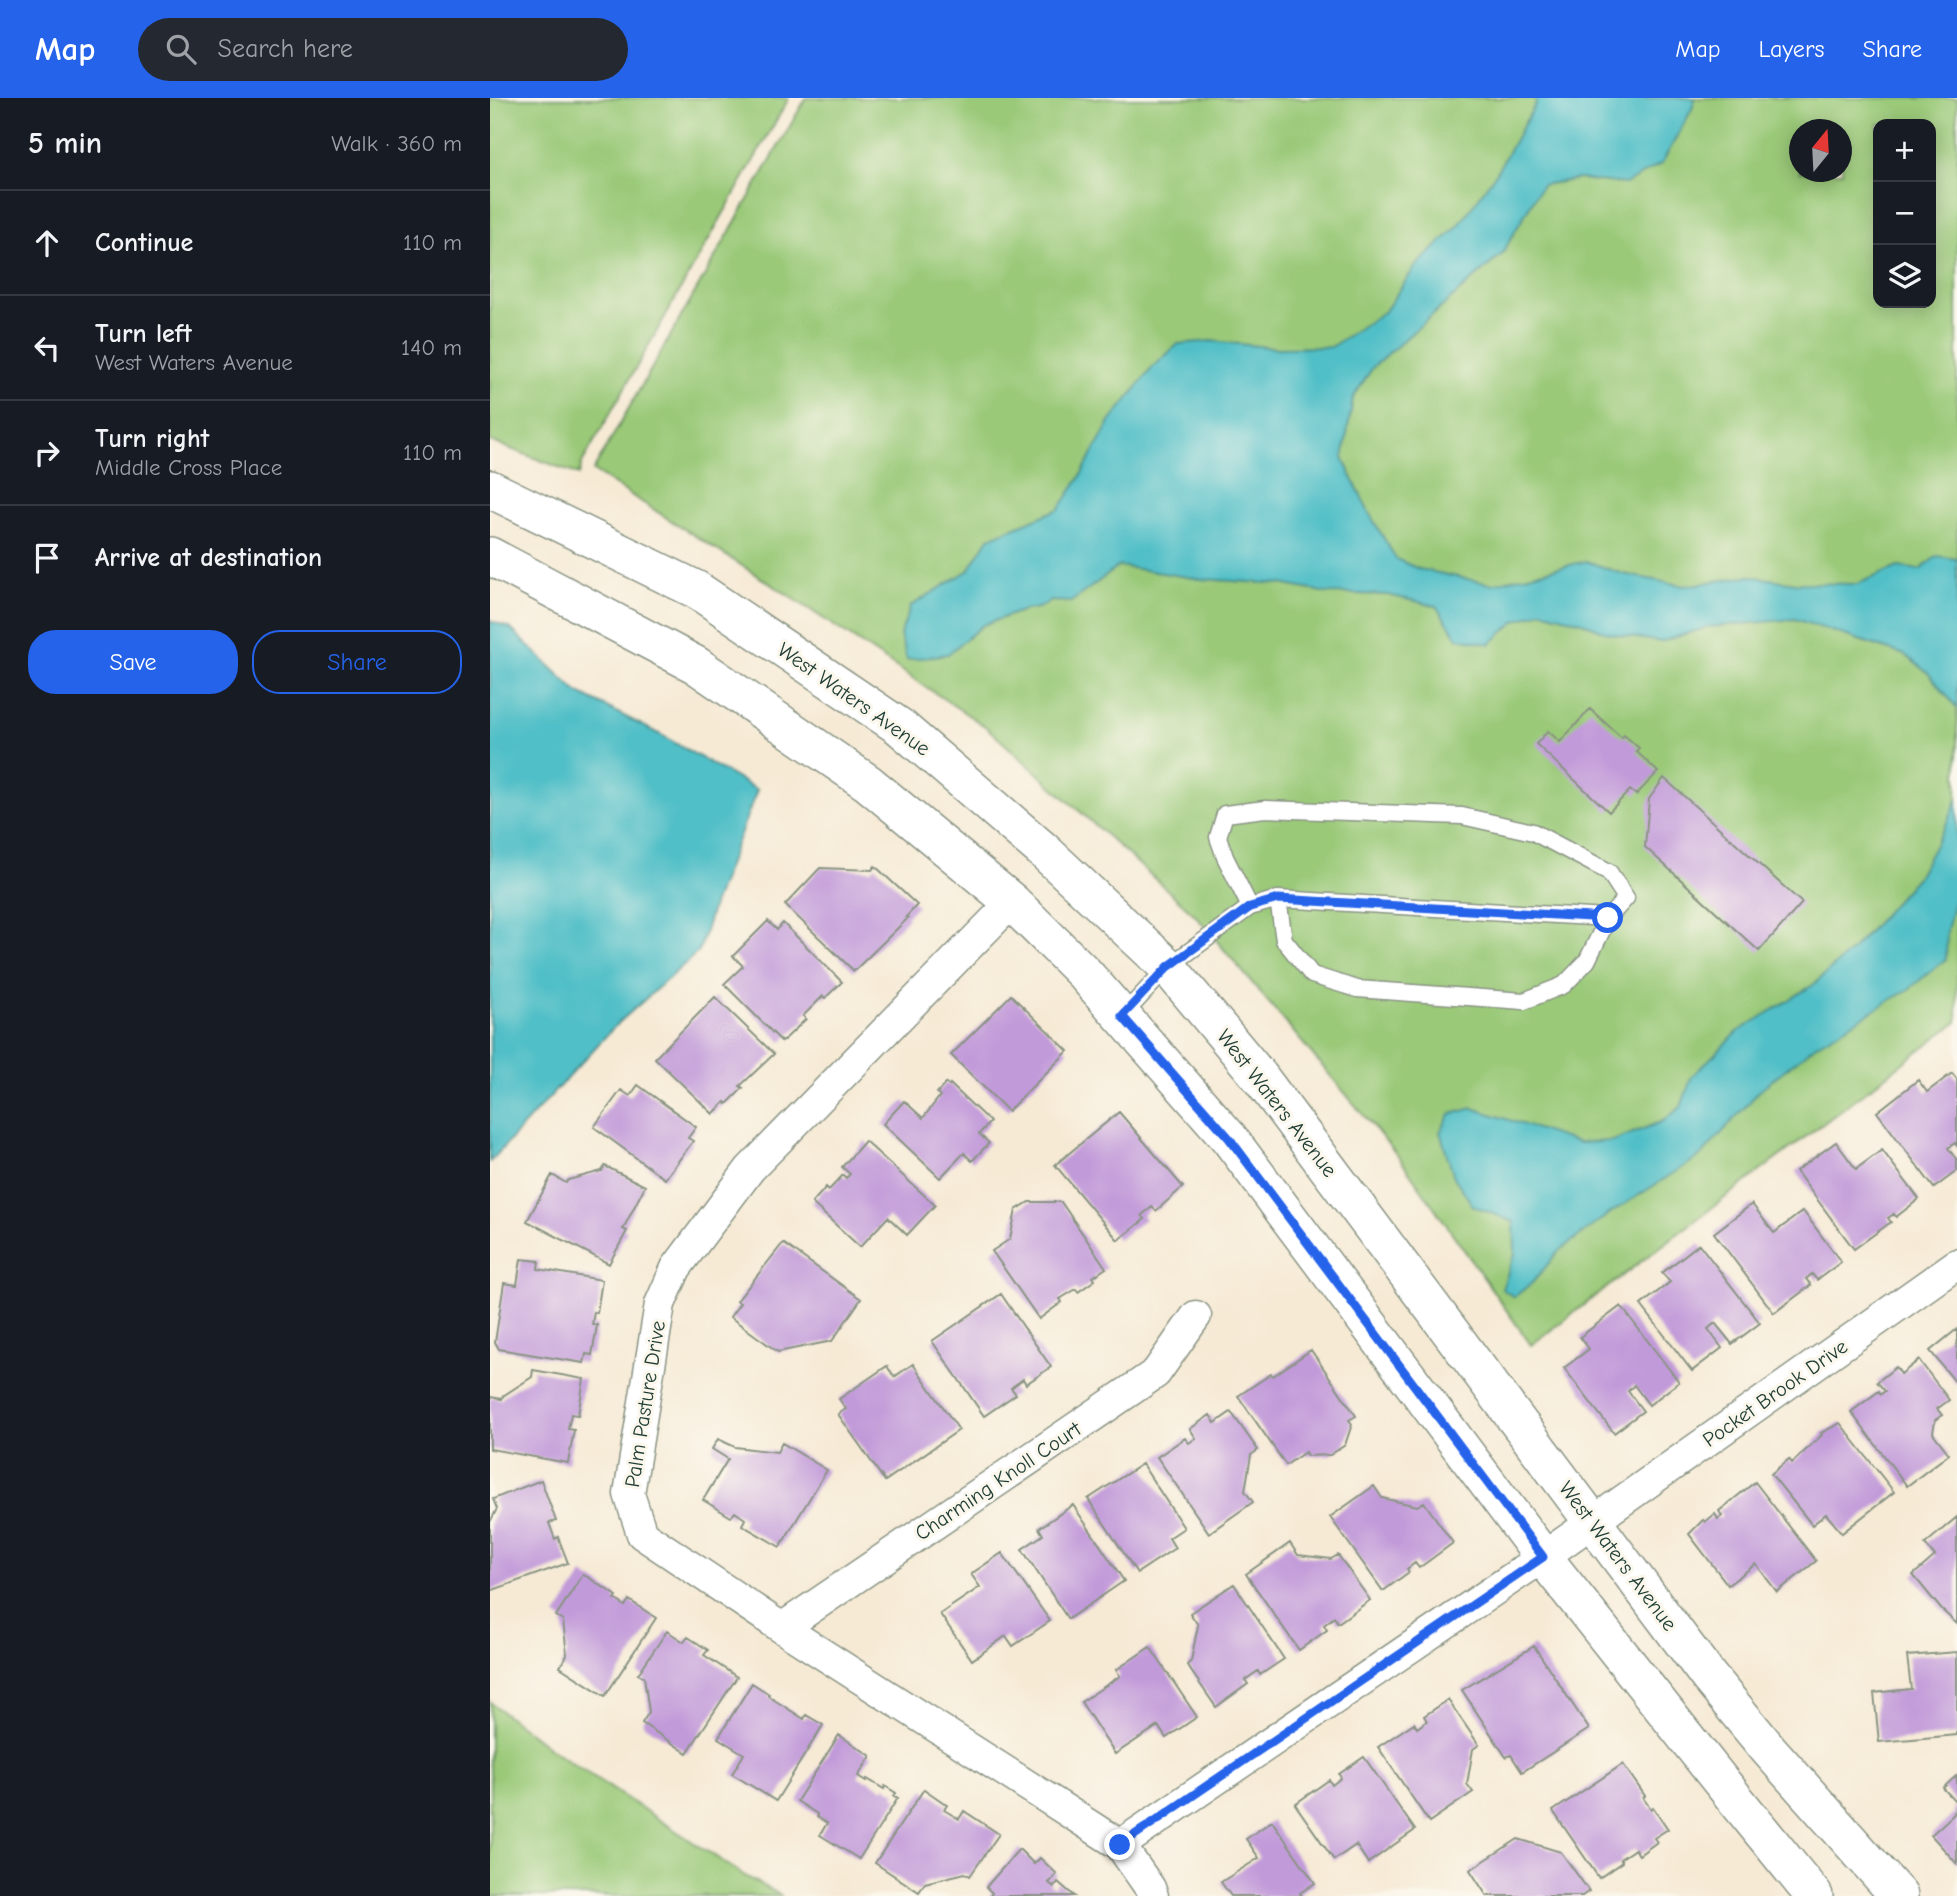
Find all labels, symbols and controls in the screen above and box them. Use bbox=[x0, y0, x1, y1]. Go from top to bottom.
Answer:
search box bbox=[138, 18, 628, 81]
text: Map bbox=[35, 30, 96, 68]
icon: search bbox=[162, 30, 200, 68]
text: Search here bbox=[218, 34, 353, 64]
text: Map bbox=[1675, 35, 1721, 63]
text: Layers bbox=[1759, 35, 1824, 63]
text: Share bbox=[1862, 35, 1922, 63]
north arrow bbox=[1789, 119, 1852, 182]
map controls bbox=[1873, 119, 1936, 308]
button: + bbox=[1873, 119, 1936, 182]
text: 5 min bbox=[28, 126, 102, 161]
text: Walk · 360 m bbox=[331, 130, 462, 157]
button: − bbox=[1873, 182, 1936, 245]
icon: ahead bbox=[28, 224, 66, 262]
text: Continue bbox=[95, 228, 193, 258]
text: 110 m bbox=[403, 229, 462, 256]
button: layers bbox=[1873, 245, 1936, 308]
text: Turn left bbox=[95, 319, 192, 349]
icon: left bbox=[28, 329, 66, 367]
text: 140 m bbox=[401, 334, 462, 361]
text: West Waters Avenue bbox=[95, 349, 293, 376]
text: Turn right bbox=[95, 424, 209, 454]
icon: right bbox=[28, 434, 66, 472]
text: 110 m bbox=[403, 439, 462, 466]
text: Middle Cross Place bbox=[95, 454, 282, 481]
icon: arrive bbox=[28, 539, 66, 577]
text: Arrive at destination bbox=[95, 543, 322, 573]
button: Save bbox=[28, 630, 238, 694]
button: Share bbox=[252, 630, 462, 694]
street label: West Waters Avenue bbox=[773, 637, 935, 761]
route start bbox=[1592, 902, 1623, 933]
street label: West Waters Avenue bbox=[1212, 1024, 1342, 1182]
street label: Palm Pasture Drive bbox=[620, 1319, 670, 1489]
street label: Pocket Brook Drive bbox=[1698, 1334, 1852, 1452]
street label: Charming Knoll Court bbox=[910, 1416, 1086, 1545]
street label: West Waters Avenue bbox=[1554, 1477, 1682, 1635]
route end bbox=[1104, 1829, 1135, 1860]

